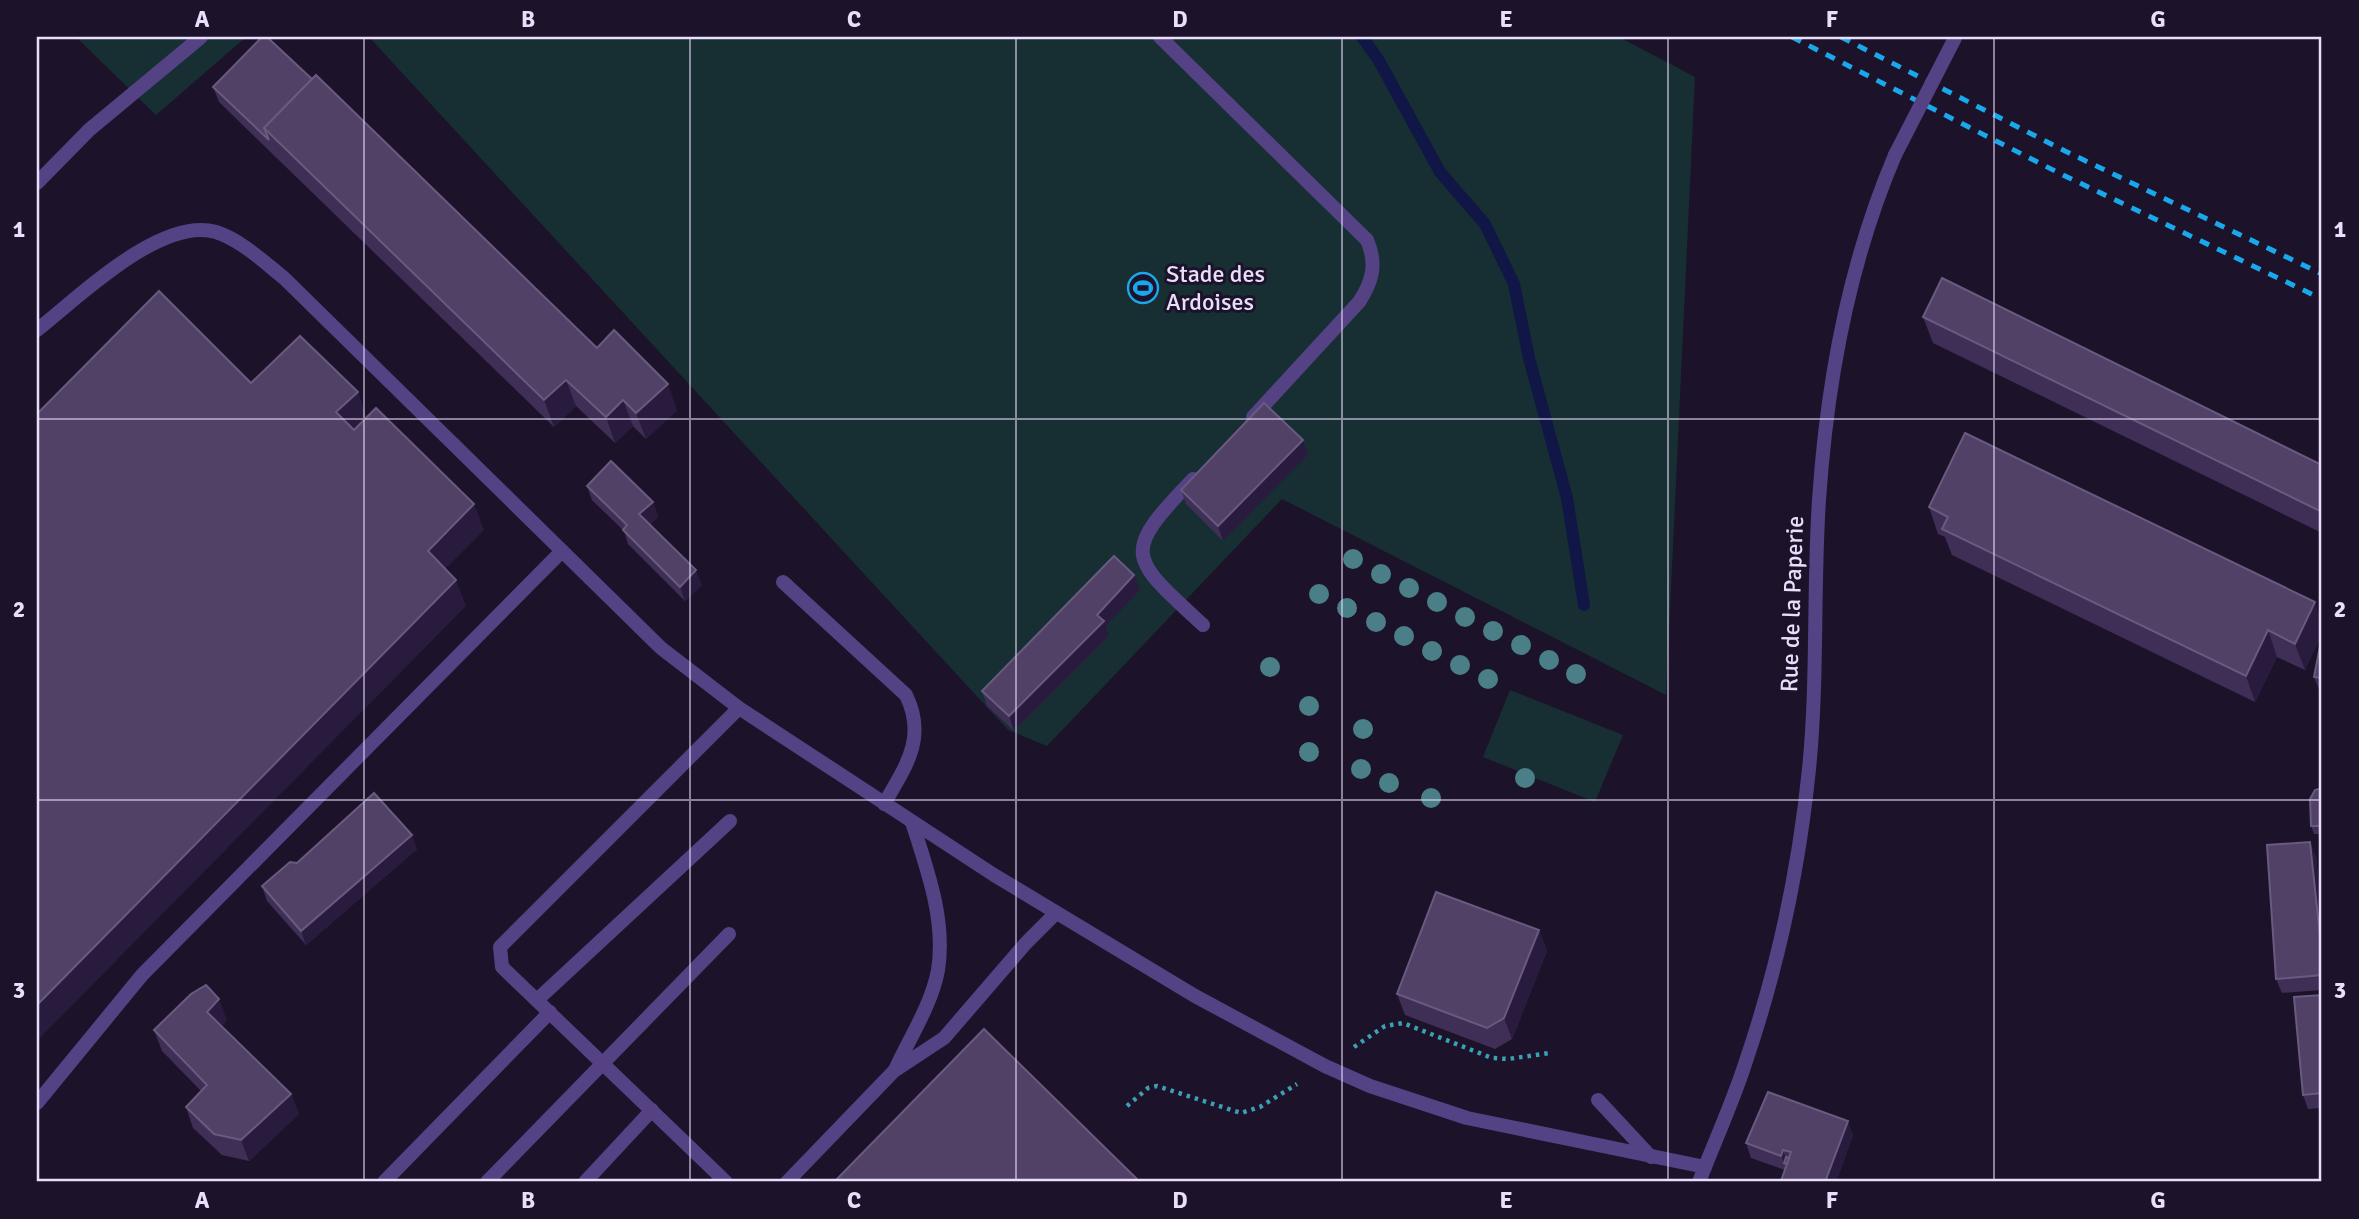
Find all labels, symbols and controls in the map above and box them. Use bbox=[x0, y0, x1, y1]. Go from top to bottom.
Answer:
text: A bbox=[195, 5, 210, 34]
text: B bbox=[521, 5, 535, 34]
text: C bbox=[847, 5, 861, 34]
text: D bbox=[1172, 5, 1188, 34]
text: E bbox=[1499, 5, 1513, 34]
text: F bbox=[1826, 5, 1838, 34]
text: G bbox=[2150, 5, 2166, 34]
text: 1 bbox=[13, 215, 25, 244]
text: 1 bbox=[2334, 215, 2346, 244]
place label: Stade des Ardoises bbox=[1166, 259, 1265, 317]
sports icon: Stade des Ardoises bbox=[1126, 271, 1160, 305]
street label: Rue de la Paperie bbox=[1774, 515, 1810, 693]
text: 2 bbox=[13, 595, 25, 624]
text: 2 bbox=[2334, 595, 2346, 624]
text: 3 bbox=[13, 976, 25, 1005]
text: 3 bbox=[2334, 976, 2346, 1005]
text: A bbox=[195, 1186, 210, 1215]
text: B bbox=[521, 1186, 535, 1215]
text: C bbox=[847, 1186, 861, 1215]
text: D bbox=[1172, 1186, 1188, 1215]
text: E bbox=[1499, 1186, 1513, 1215]
text: F bbox=[1826, 1186, 1838, 1215]
text: G bbox=[2150, 1186, 2166, 1215]

